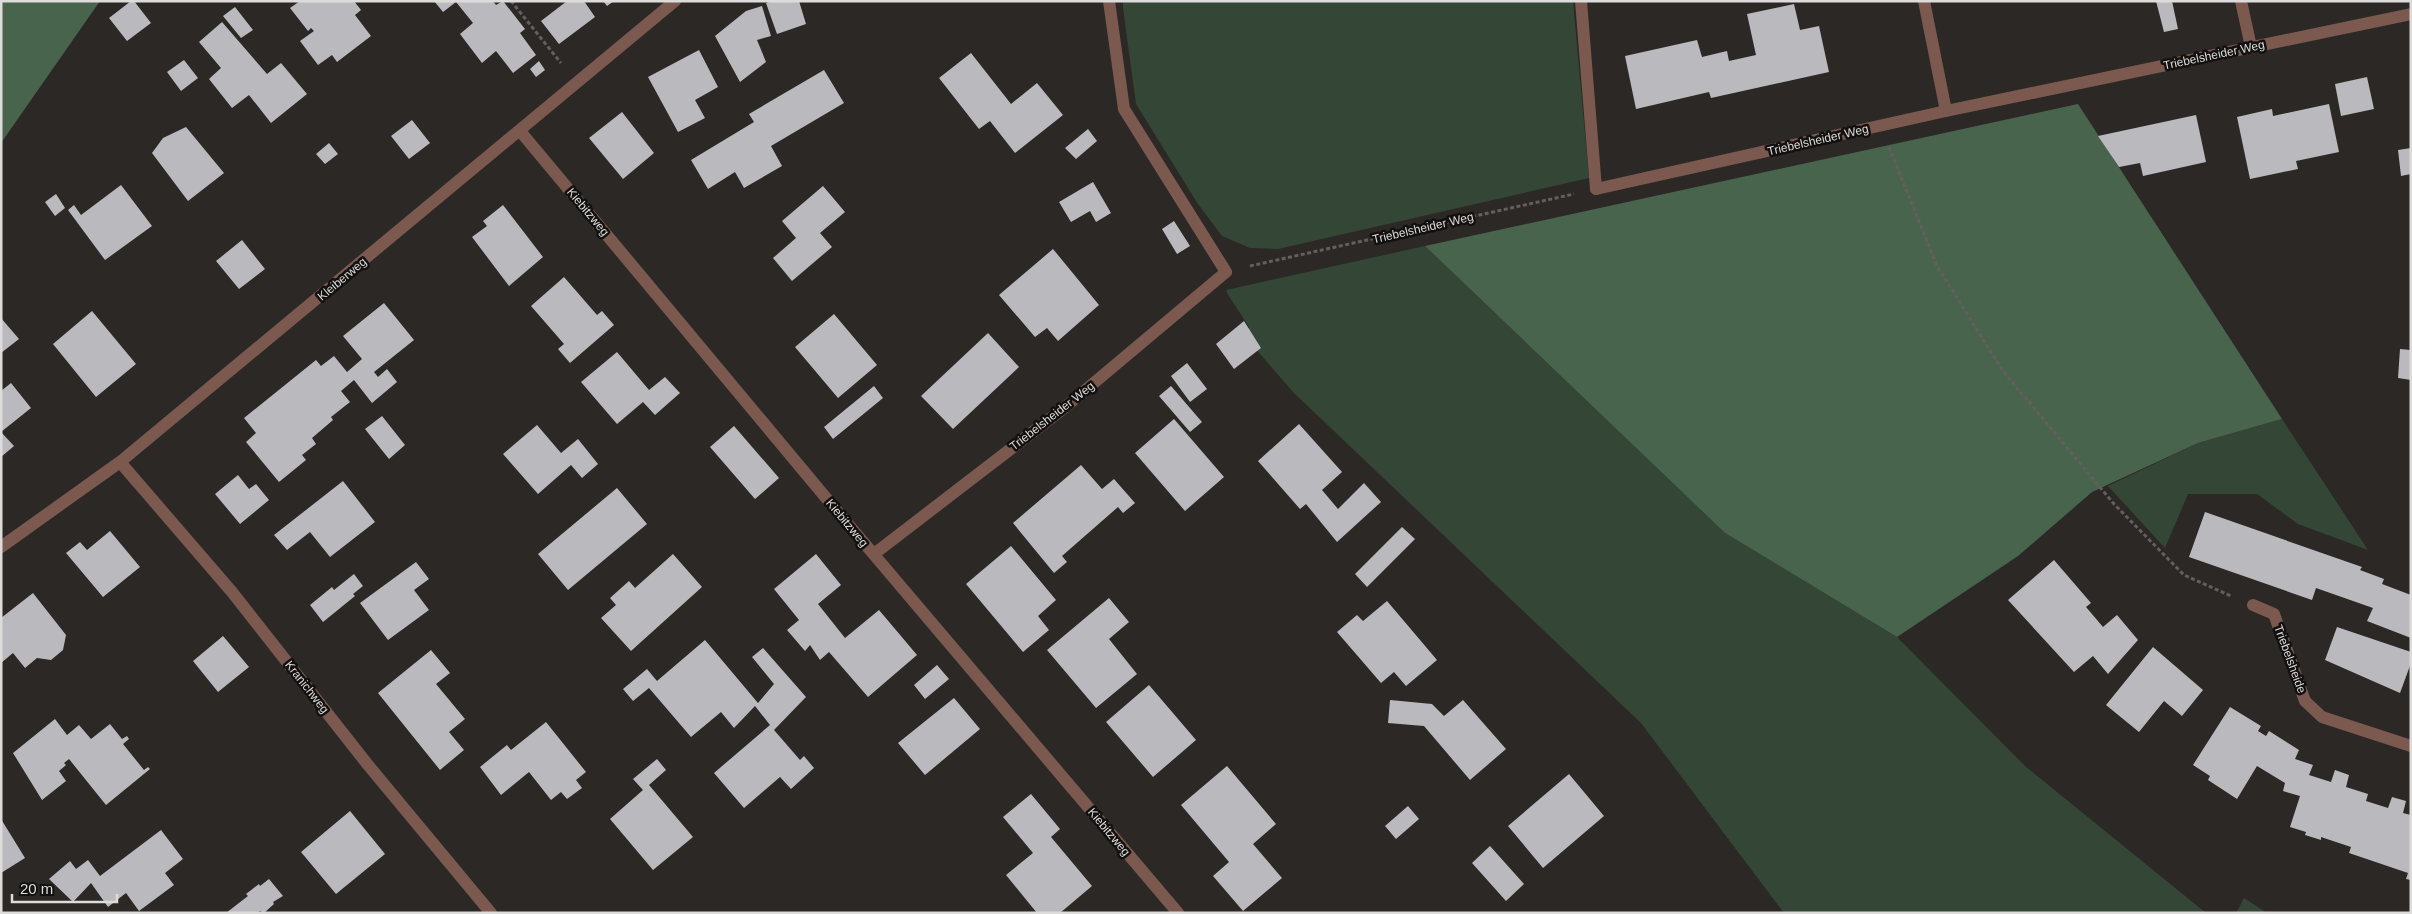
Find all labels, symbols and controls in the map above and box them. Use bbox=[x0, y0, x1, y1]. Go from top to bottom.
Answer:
street label: Triebelsheider Weg bbox=[2162, 37, 2266, 73]
street label: Triebelsheider Weg bbox=[1766, 122, 1870, 158]
street label: Kiebitzweg bbox=[564, 185, 612, 239]
street label: Triebelsheider Weg bbox=[1371, 210, 1475, 246]
street label: Kleiberweg bbox=[315, 255, 369, 303]
street label: Triebelsheider Weg bbox=[1007, 379, 1097, 453]
street label: Kiebitzweg bbox=[823, 496, 871, 550]
street label: Triebelsheide bbox=[2271, 623, 2309, 695]
street label: Kranichweg bbox=[282, 658, 332, 716]
street label: Kiebitzweg bbox=[1085, 805, 1133, 859]
scale bar bbox=[12, 872, 118, 904]
text: 20 m bbox=[20, 880, 53, 897]

